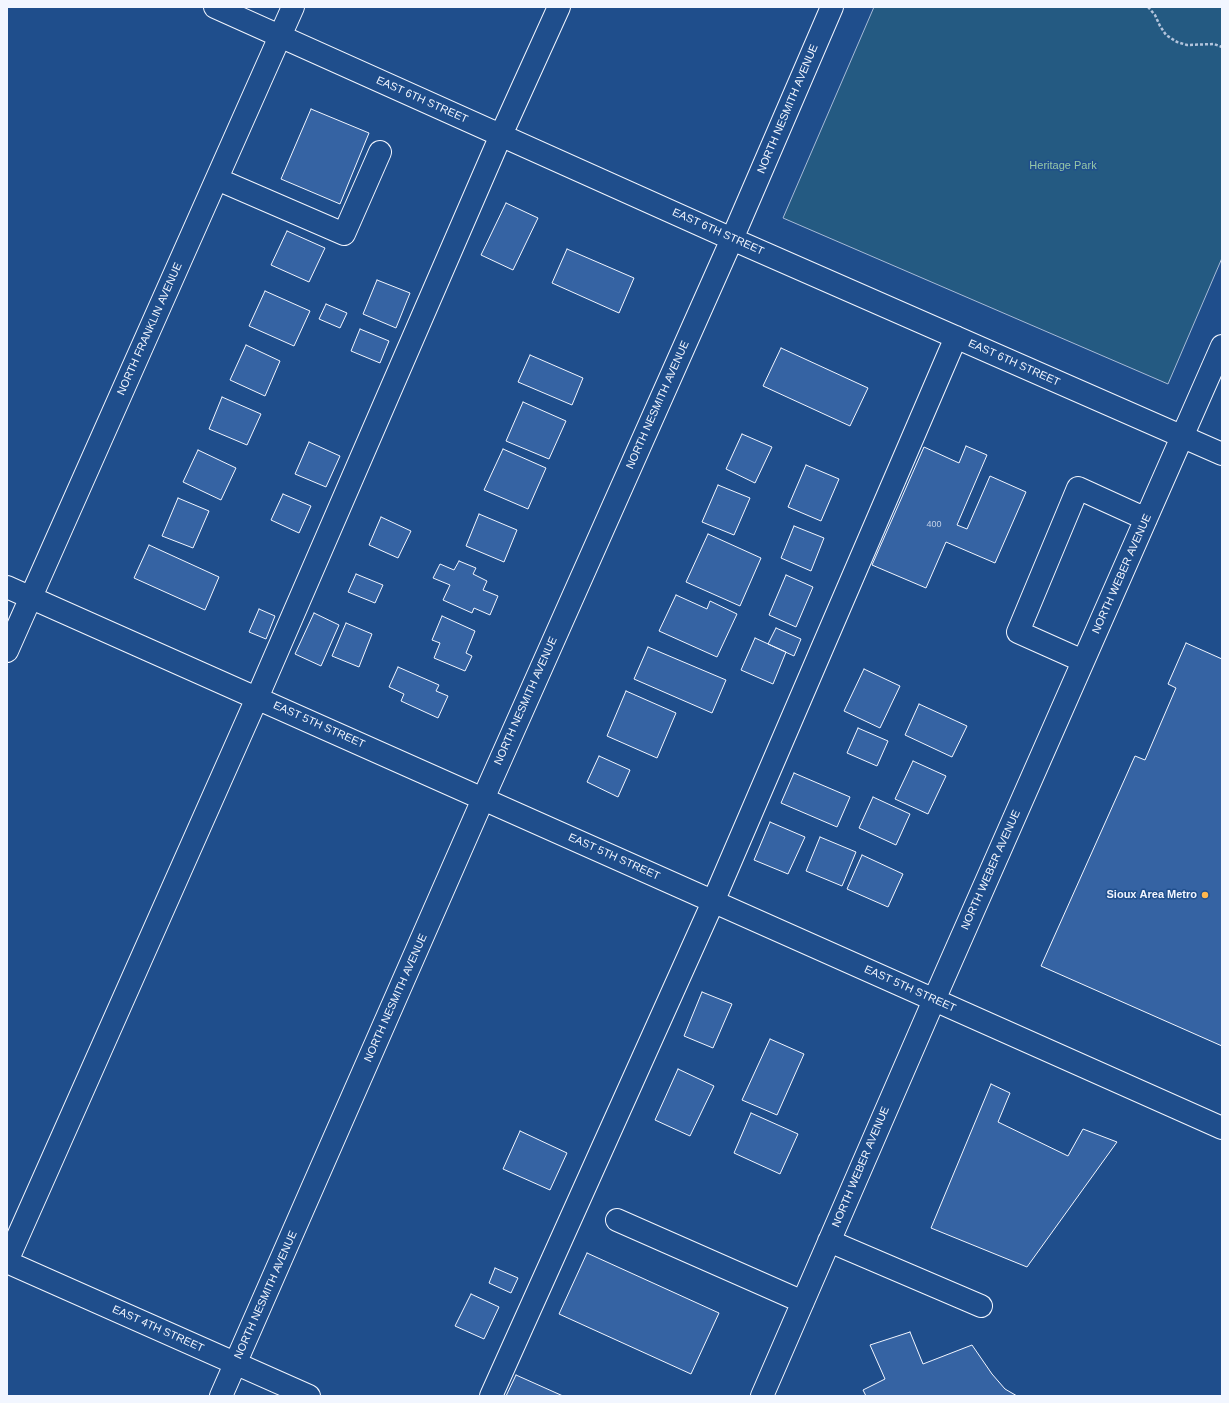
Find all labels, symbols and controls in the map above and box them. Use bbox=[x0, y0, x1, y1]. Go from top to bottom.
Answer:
street label: NORTH NESMITH AVENUE bbox=[755, 42, 821, 176]
street label: EAST 6TH STREET bbox=[374, 74, 470, 126]
park label: Heritage Park bbox=[1029, 159, 1097, 173]
street label: EAST 6TH STREET bbox=[670, 206, 766, 258]
street label: NORTH FRANKLIN AVENUE bbox=[115, 261, 185, 397]
street label: EAST 6TH STREET bbox=[966, 337, 1062, 389]
street label: NORTH NESMITH AVENUE bbox=[624, 339, 692, 471]
street label: NORTH WEBER AVENUE bbox=[1090, 512, 1154, 636]
house number: 400 bbox=[926, 520, 942, 530]
street label: NORTH NESMITH AVENUE bbox=[492, 635, 560, 767]
street label: EAST 5TH STREET bbox=[271, 699, 367, 751]
street label: NORTH WEBER AVENUE bbox=[959, 808, 1023, 932]
street label: EAST 5TH STREET bbox=[566, 831, 662, 883]
place label: Sioux Area Metro bbox=[1107, 888, 1197, 902]
marker: Sioux Area Metro bbox=[1200, 890, 1210, 900]
street label: NORTH NESMITH AVENUE bbox=[362, 932, 430, 1064]
street label: EAST 5TH STREET bbox=[862, 963, 958, 1015]
street label: NORTH WEBER AVENUE bbox=[830, 1105, 892, 1229]
street label: NORTH NESMITH AVENUE bbox=[232, 1229, 300, 1361]
street label: EAST 4TH STREET bbox=[110, 1303, 206, 1355]

